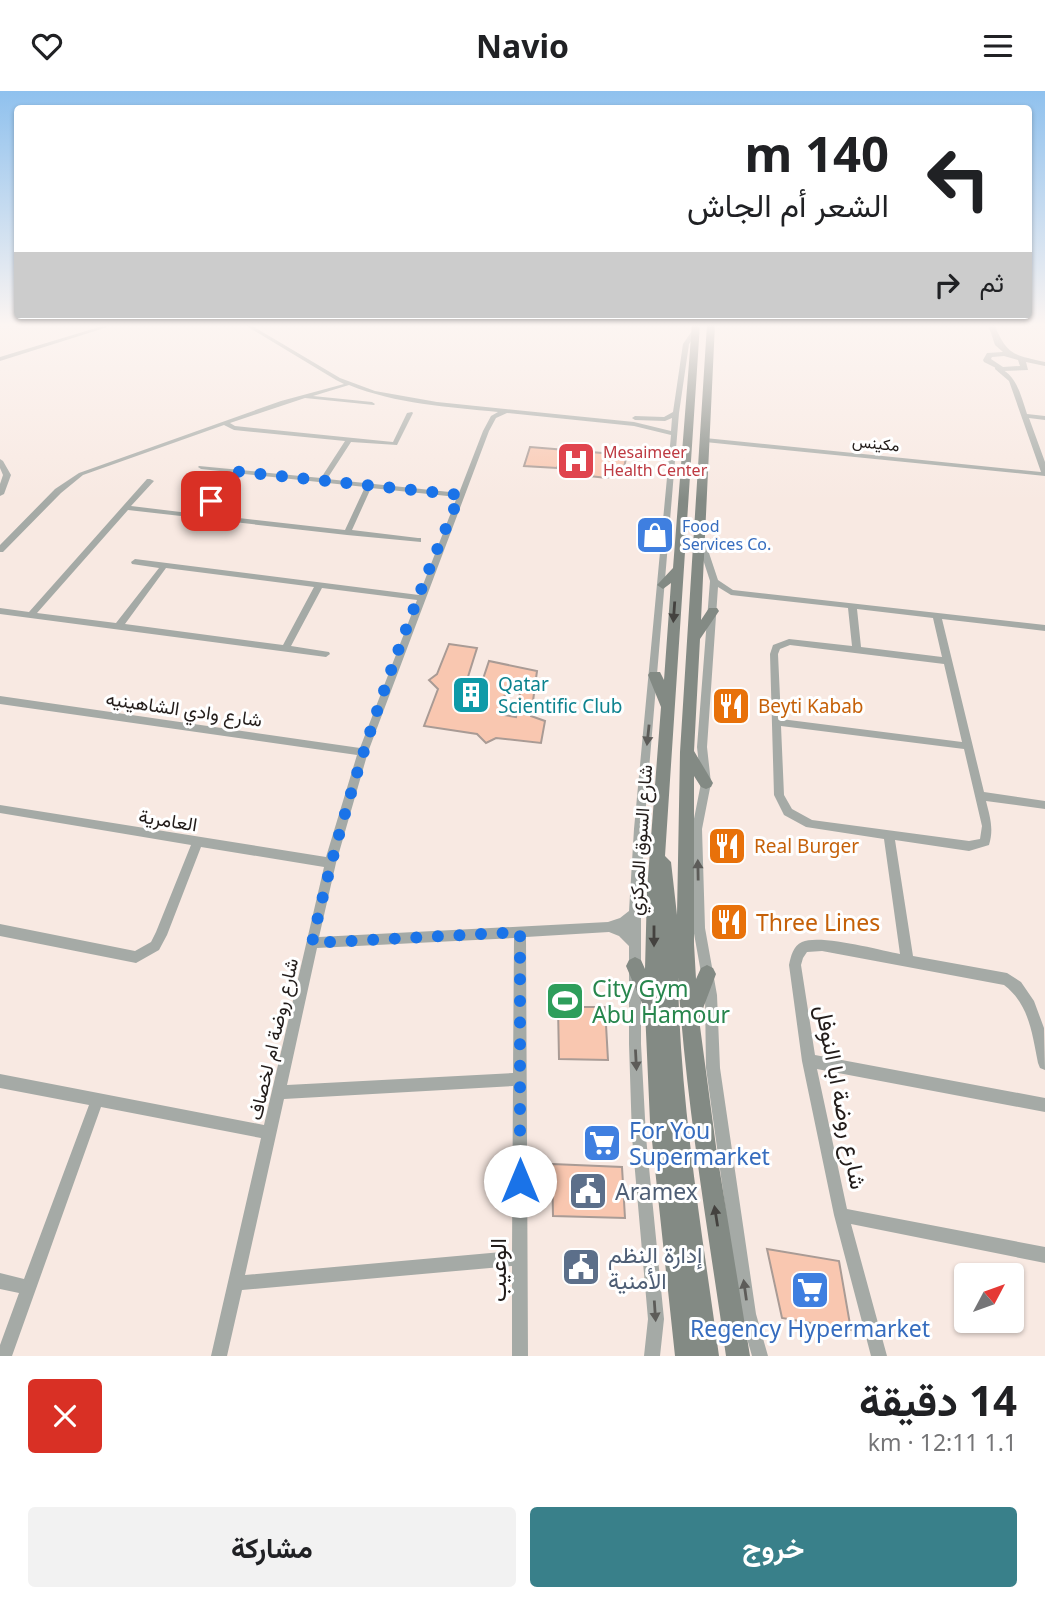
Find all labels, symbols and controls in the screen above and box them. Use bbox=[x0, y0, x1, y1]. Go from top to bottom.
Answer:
text: Navio bbox=[476, 24, 569, 67]
icon: heart bbox=[28, 27, 66, 65]
icon: menu bbox=[979, 27, 1017, 65]
text: 140 m bbox=[744, 120, 889, 186]
icon: left bbox=[913, 133, 1004, 224]
text: الشعر أم الجاش bbox=[687, 183, 889, 226]
text: ثم bbox=[980, 264, 1004, 300]
icon: right bbox=[928, 266, 966, 304]
street label: مكينس bbox=[851, 430, 901, 456]
hospital icon: Mesaimeer Health Center bbox=[555, 440, 597, 482]
place label: Mesaimeer Health Center bbox=[603, 441, 708, 481]
pin bbox=[181, 471, 241, 531]
icon: arrive bbox=[192, 482, 230, 520]
shop icon: Food Services Co. bbox=[634, 514, 676, 556]
place label: Food Services Co. bbox=[682, 515, 771, 555]
one-way arrow bbox=[668, 601, 679, 623]
place label: Qatar Scientific Club bbox=[498, 671, 623, 719]
building icon: Qatar Scientific Club bbox=[450, 674, 492, 716]
street label: شارع وادي الشاهينيه bbox=[104, 685, 264, 736]
restaurant icon: Beyti Kabab bbox=[710, 685, 752, 727]
place label: Beyti Kabab bbox=[758, 693, 864, 719]
one-way arrow bbox=[643, 724, 654, 746]
street label: شارع السوق المركزي bbox=[622, 764, 661, 917]
street label: العامرية bbox=[137, 803, 199, 837]
restaurant icon: Real Burger bbox=[706, 825, 748, 867]
place label: Real Burger bbox=[754, 833, 859, 859]
one-way arrow bbox=[692, 859, 704, 881]
restaurant icon: Three Lines bbox=[708, 901, 750, 943]
place label: Three Lines bbox=[756, 906, 880, 938]
one-way arrow bbox=[648, 926, 660, 948]
street label: شارع روضة ام لخصاف bbox=[242, 956, 304, 1122]
place label: City Gym Abu Hamour bbox=[592, 972, 731, 1030]
sports icon: City Gym Abu Hamour bbox=[544, 980, 586, 1022]
street label: شارع روضة ابا النوفل bbox=[807, 1002, 876, 1192]
one-way arrow bbox=[630, 1049, 641, 1071]
place label: For You Supermarket bbox=[629, 1114, 770, 1172]
supermarket icon: For You Supermarket bbox=[581, 1122, 623, 1164]
position arrow bbox=[483, 1144, 557, 1218]
public building icon: Aramex bbox=[567, 1170, 609, 1212]
place label: Aramex bbox=[615, 1175, 698, 1207]
one-way arrow bbox=[711, 1205, 722, 1227]
street label: الوعيب bbox=[481, 1238, 513, 1302]
place label: إدارة النظم الأمنية bbox=[608, 1238, 702, 1296]
public building icon: إدارة النظم الأمنية bbox=[560, 1246, 602, 1288]
north arrow bbox=[954, 1263, 1024, 1333]
map controls bbox=[954, 1263, 1024, 1333]
supermarket icon: Regency Hypermarket bbox=[789, 1269, 831, 1311]
one-way arrow bbox=[739, 1279, 750, 1301]
one-way arrow bbox=[650, 1300, 661, 1322]
place label: Regency Hypermarket bbox=[690, 1312, 930, 1344]
text: 14 دقيقة bbox=[859, 1371, 1017, 1428]
button: close bbox=[28, 1379, 102, 1453]
text: 1.1 km · 12:11 bbox=[868, 1426, 1017, 1458]
button: مشاركة bbox=[28, 1507, 516, 1587]
button: خروج bbox=[530, 1507, 1017, 1587]

